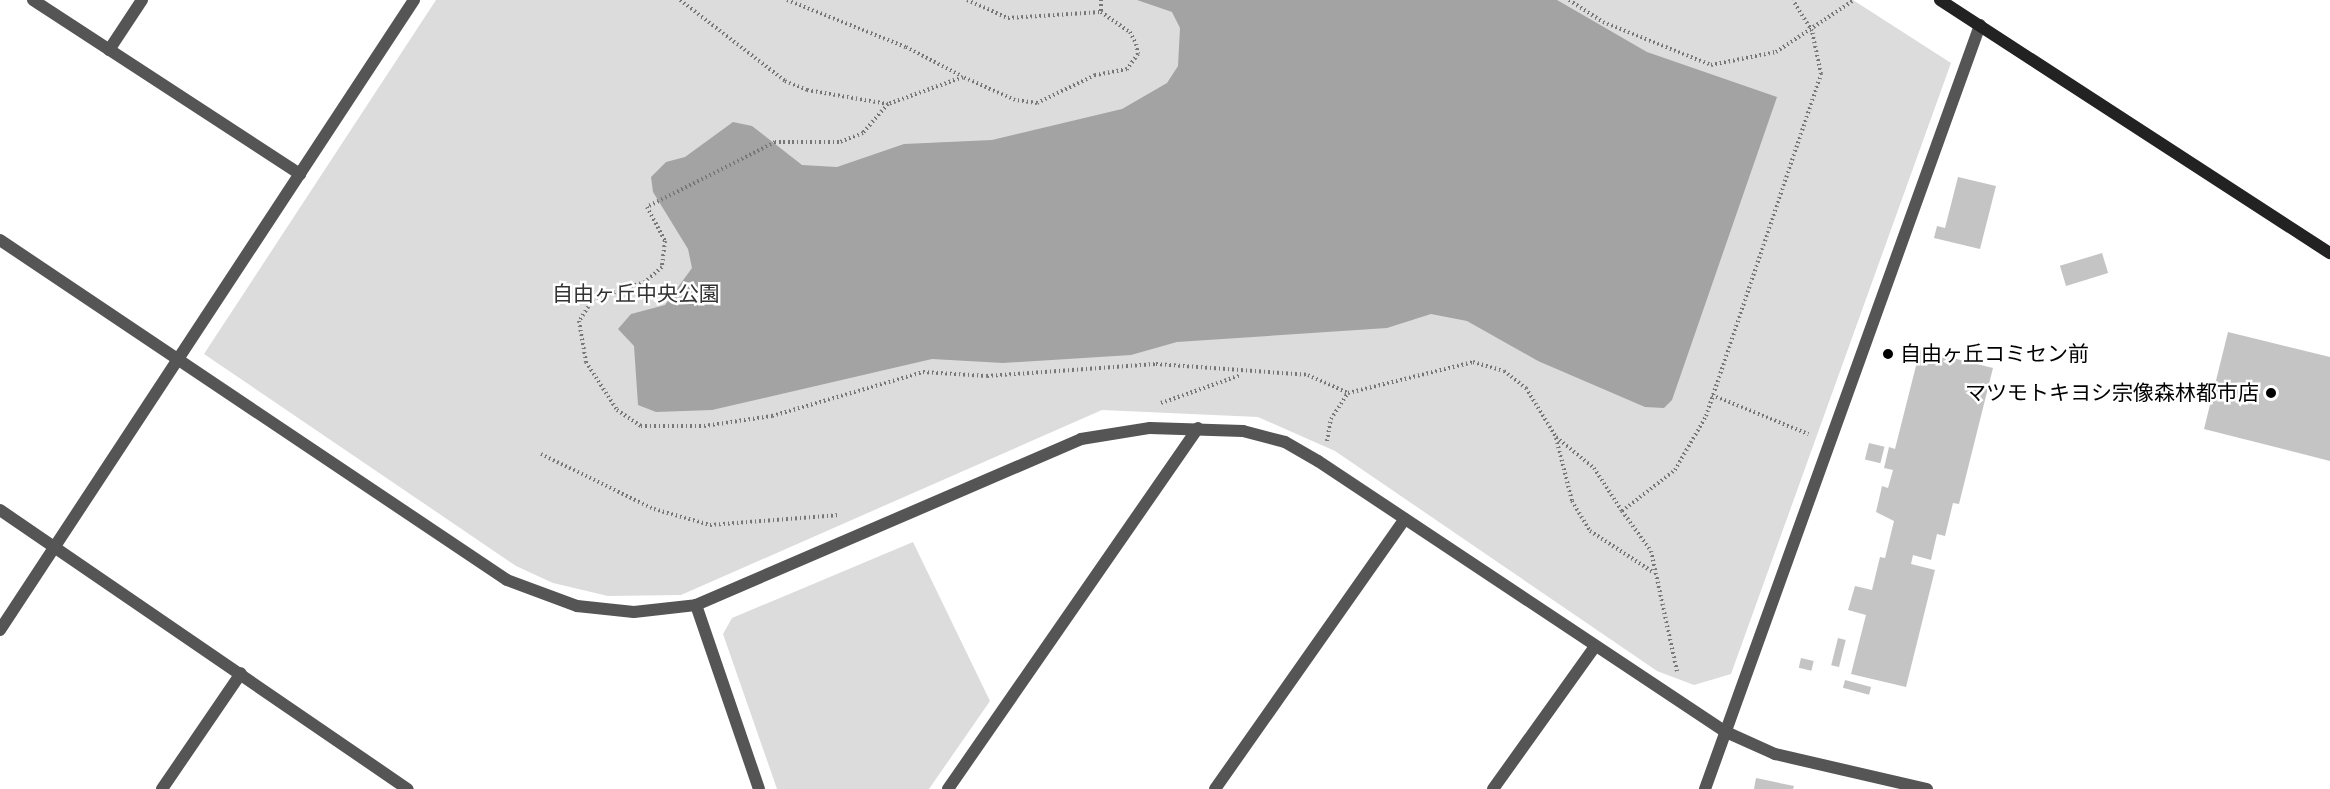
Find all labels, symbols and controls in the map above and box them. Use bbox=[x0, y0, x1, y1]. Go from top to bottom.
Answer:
park label: 自由ヶ丘中央公園 bbox=[552, 281, 720, 307]
place label: 自由ヶ丘コミセン前 bbox=[1900, 341, 2089, 367]
marker: 自由ヶ丘コミセン前 bbox=[1881, 347, 1895, 361]
place label: マツモトキヨシ宗像森林都市店 bbox=[1965, 380, 2259, 406]
marker: マツモトキヨシ宗像森林都市店 bbox=[2264, 386, 2278, 400]

